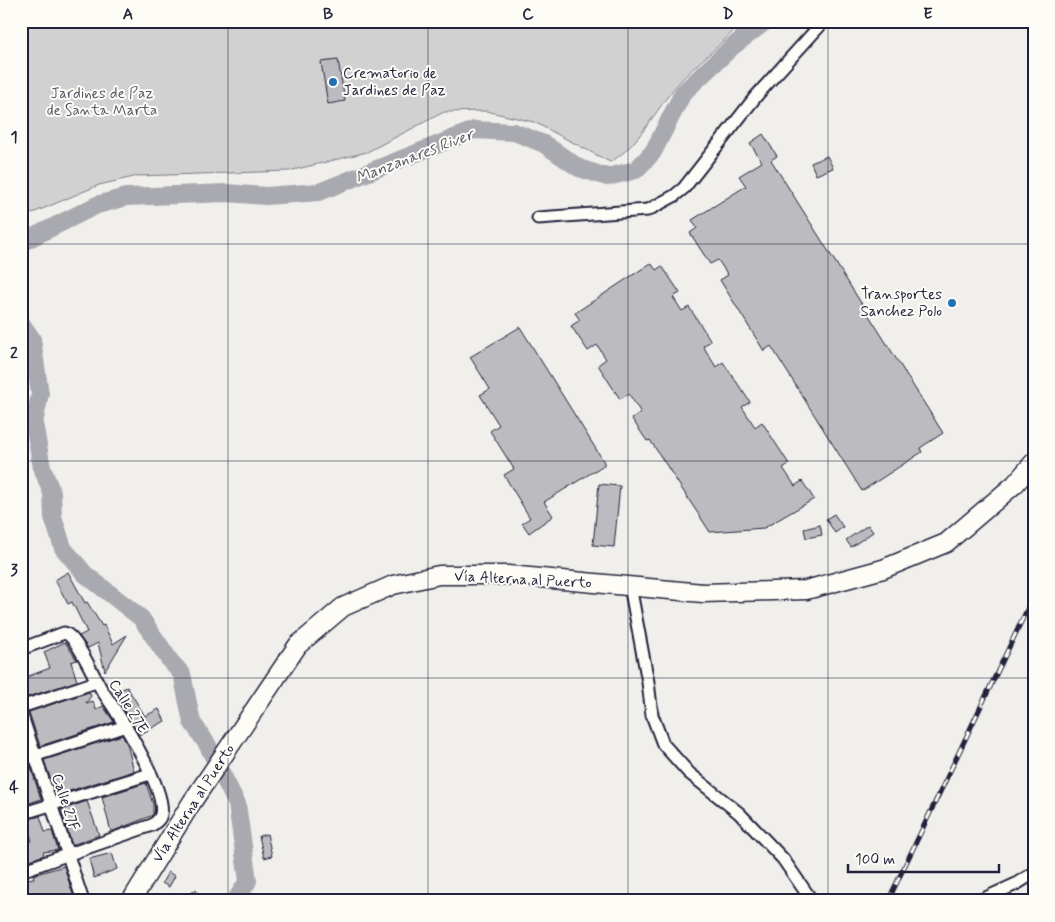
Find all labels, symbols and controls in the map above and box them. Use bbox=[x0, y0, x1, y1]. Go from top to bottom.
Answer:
text: A bbox=[123, 4, 133, 25]
text: B bbox=[323, 4, 333, 25]
text: C bbox=[522, 4, 534, 25]
text: D bbox=[722, 4, 734, 25]
text: E bbox=[923, 4, 933, 25]
place label: Crematorio de Jardines de Paz bbox=[343, 64, 446, 101]
marker: Crematorio de Jardines de Paz bbox=[327, 76, 339, 88]
park label: Jardines de Paz de Santa Marta bbox=[47, 84, 157, 121]
water label: Manzanares River bbox=[353, 123, 479, 189]
text: 1 bbox=[10, 127, 18, 148]
place label: Transportes Sanchez Polo bbox=[860, 285, 942, 322]
marker: Transportes Sanchez Polo bbox=[946, 297, 958, 309]
text: 2 bbox=[10, 343, 18, 364]
text: 3 bbox=[10, 560, 18, 581]
street label: Vía Alterna al Puerto bbox=[454, 566, 592, 594]
street label: Calle 27E bbox=[104, 676, 153, 737]
street label: Vía Alterna al Puerto bbox=[148, 740, 240, 867]
street label: Calle 27F bbox=[46, 771, 84, 834]
text: 4 bbox=[9, 777, 19, 798]
scale bar bbox=[848, 842, 999, 874]
text: 100 m bbox=[855, 850, 895, 870]

